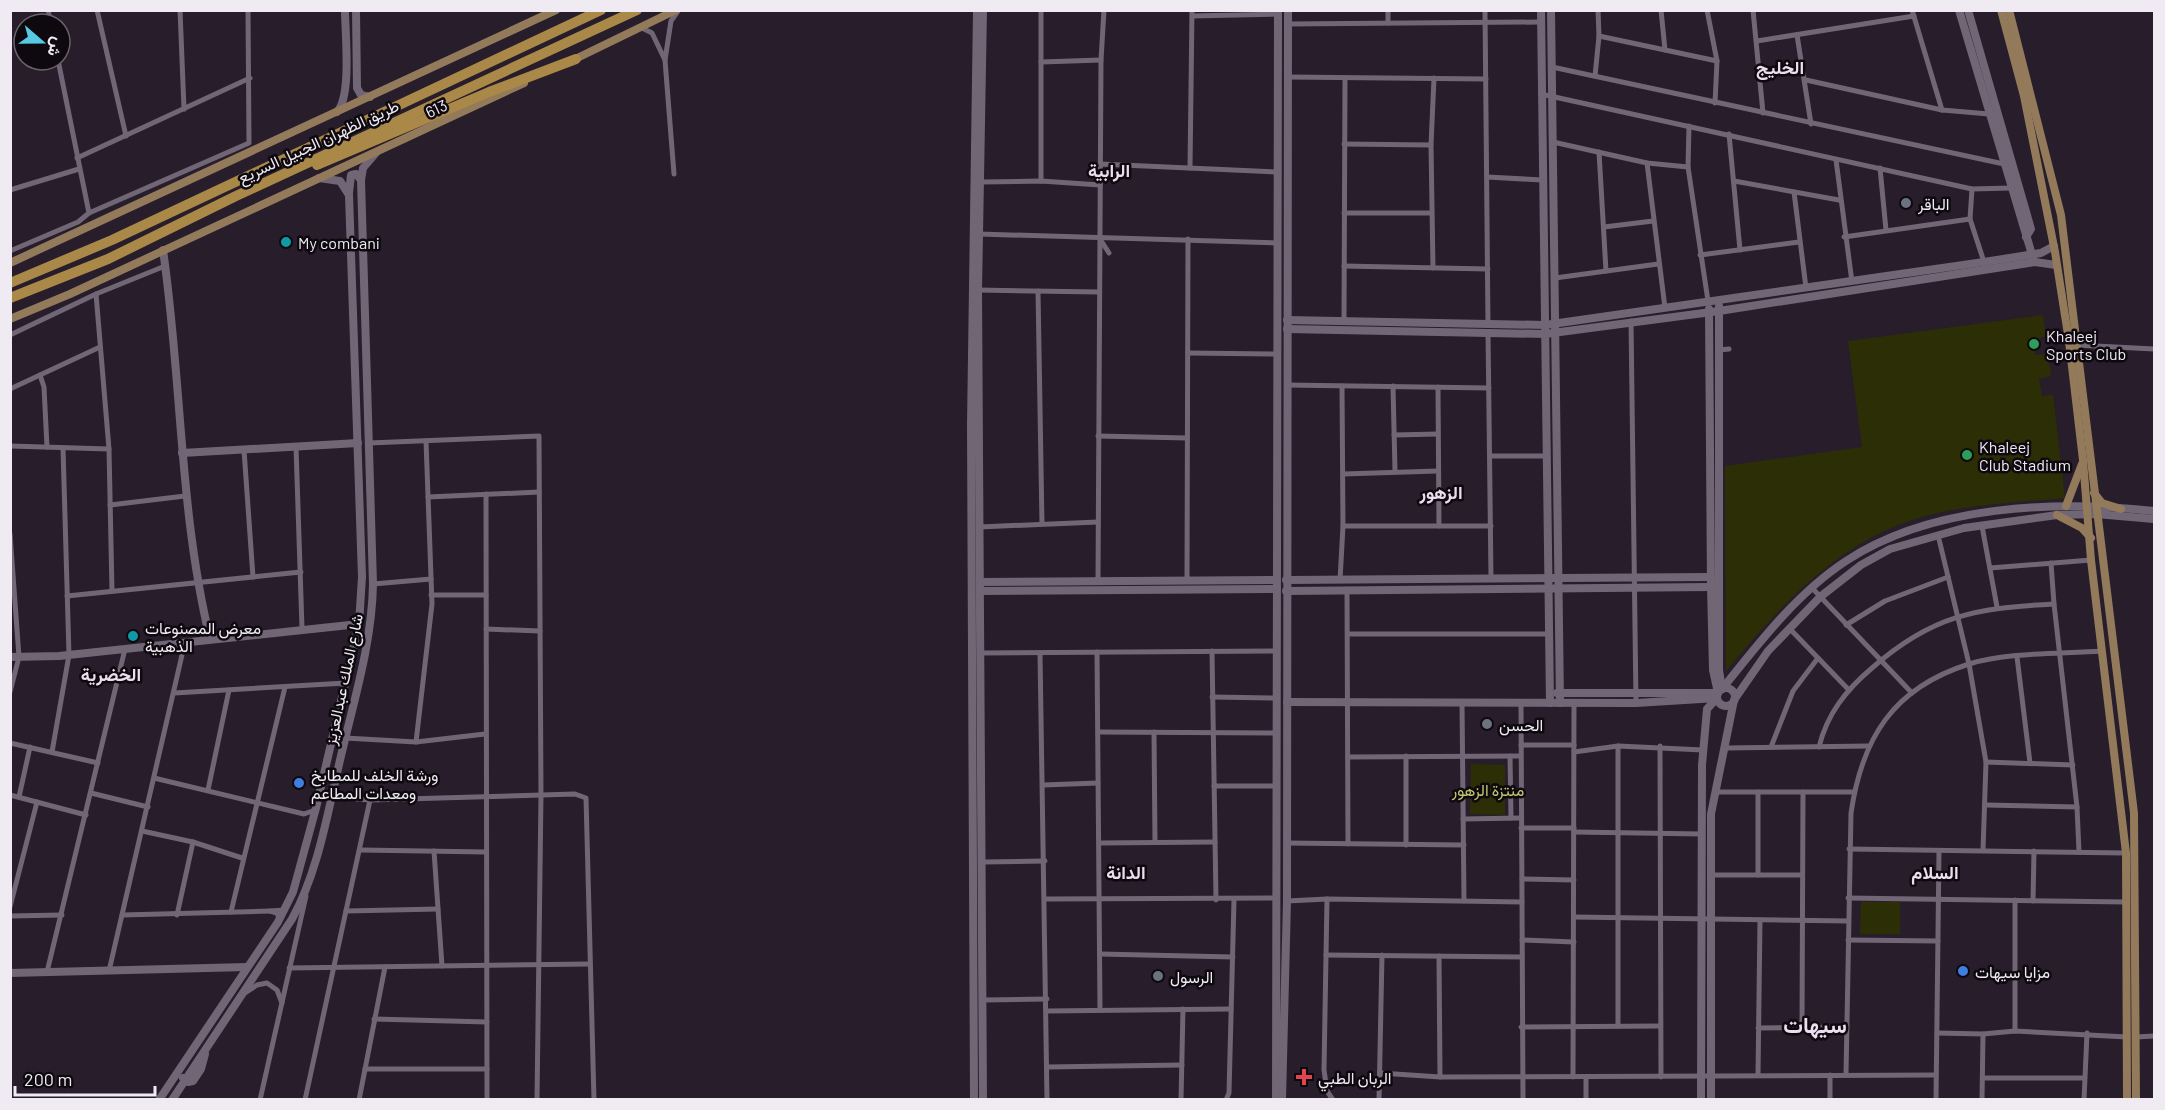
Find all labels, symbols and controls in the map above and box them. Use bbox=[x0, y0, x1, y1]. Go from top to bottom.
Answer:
north arrow bbox=[12, 12, 72, 72]
text: ش bbox=[43, 35, 69, 60]
district label: الخليج bbox=[1756, 56, 1804, 80]
street label: طريق الظهران الجبيل السريع bbox=[234, 95, 403, 189]
street label: 613 bbox=[422, 95, 450, 121]
district label: الرابية bbox=[1088, 159, 1130, 182]
place label: الباقر bbox=[1917, 194, 1950, 215]
marker: الباقر bbox=[1899, 196, 1913, 210]
place label: My combani bbox=[298, 233, 380, 252]
marker: My combani bbox=[279, 235, 293, 249]
place label: Khaleej Sports Club bbox=[2046, 326, 2126, 363]
marker: Khaleej Sports Club bbox=[2027, 337, 2041, 351]
place label: Khaleej Club Stadium bbox=[1979, 437, 2071, 474]
marker: Khaleej Club Stadium bbox=[1960, 448, 1974, 462]
district label: الزهور bbox=[1418, 481, 1463, 504]
street label: شارع الملك عبدالعزيز bbox=[320, 612, 369, 748]
place label: معرض المصنوعات الذهبية bbox=[145, 618, 261, 656]
marker: معرض المصنوعات الذهبية bbox=[126, 629, 140, 643]
district label: الخضرية bbox=[81, 663, 141, 686]
place label: الحسن bbox=[1499, 715, 1543, 736]
marker: الحسن bbox=[1480, 717, 1494, 731]
place label: ورشة الخلف للمطابخ ومعدات المطاعم bbox=[311, 765, 438, 804]
marker: ورشة الخلف للمطابخ ومعدات المطاعم bbox=[292, 776, 306, 790]
park label: منتزة الزهور bbox=[1451, 780, 1524, 801]
district label: الدانة bbox=[1106, 861, 1146, 883]
district label: السلام bbox=[1911, 861, 1959, 885]
place label: مزايا سيهات bbox=[1975, 962, 2050, 983]
marker: مزايا سيهات bbox=[1956, 964, 1970, 978]
place label: الرسول bbox=[1170, 967, 1213, 988]
marker: الرسول bbox=[1151, 969, 1165, 983]
district label: سيهات bbox=[1783, 1011, 1847, 1039]
scale bar bbox=[15, 1059, 154, 1097]
text: 200 m bbox=[24, 1068, 72, 1090]
marker: الربان الطبي bbox=[1295, 1068, 1313, 1086]
place label: الربان الطبي bbox=[1318, 1068, 1392, 1092]

